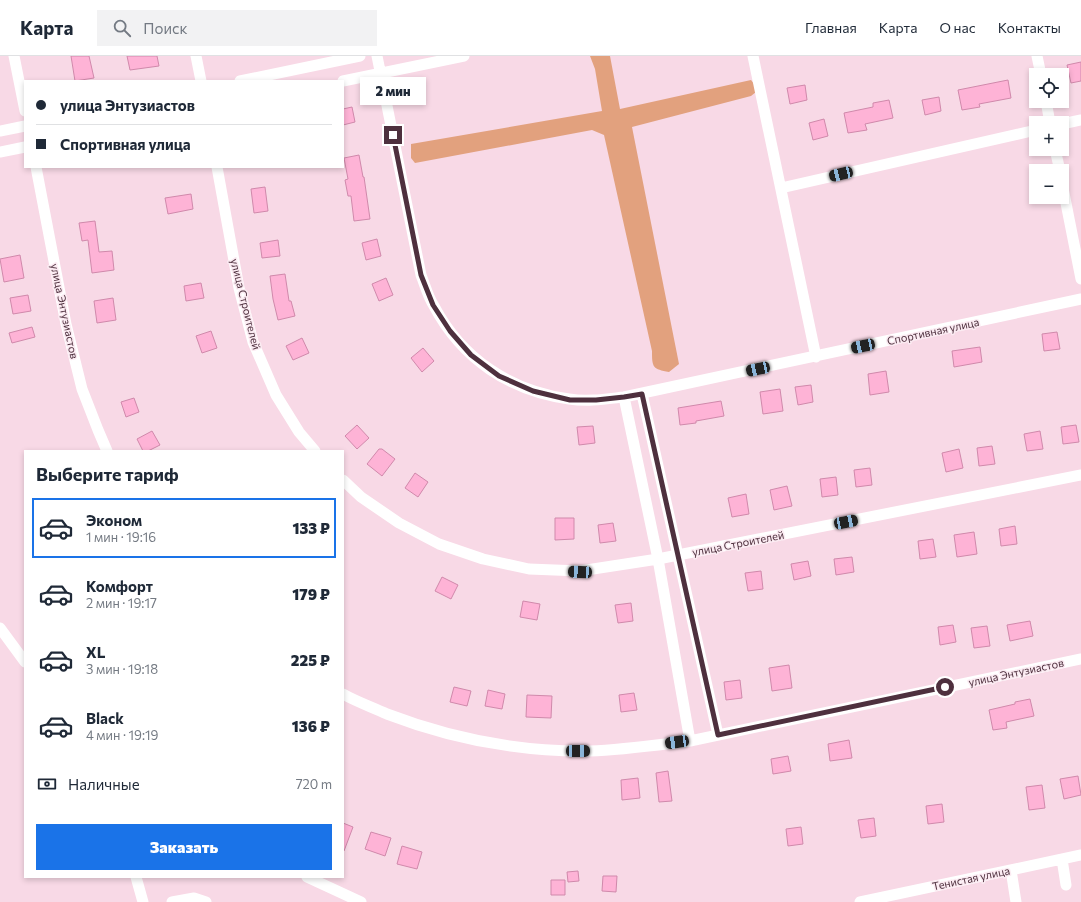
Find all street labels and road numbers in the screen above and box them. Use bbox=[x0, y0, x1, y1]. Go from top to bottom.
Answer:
street label: улица Строителей bbox=[228, 257, 264, 351]
street label: улица Энтузиастов bbox=[49, 262, 81, 360]
street label: Спортивная улица bbox=[886, 315, 980, 347]
street label: улица Строителей bbox=[691, 528, 785, 558]
street label: улица Энтузиастов bbox=[967, 656, 1065, 688]
street label: Тенистая улица bbox=[931, 863, 1011, 893]

